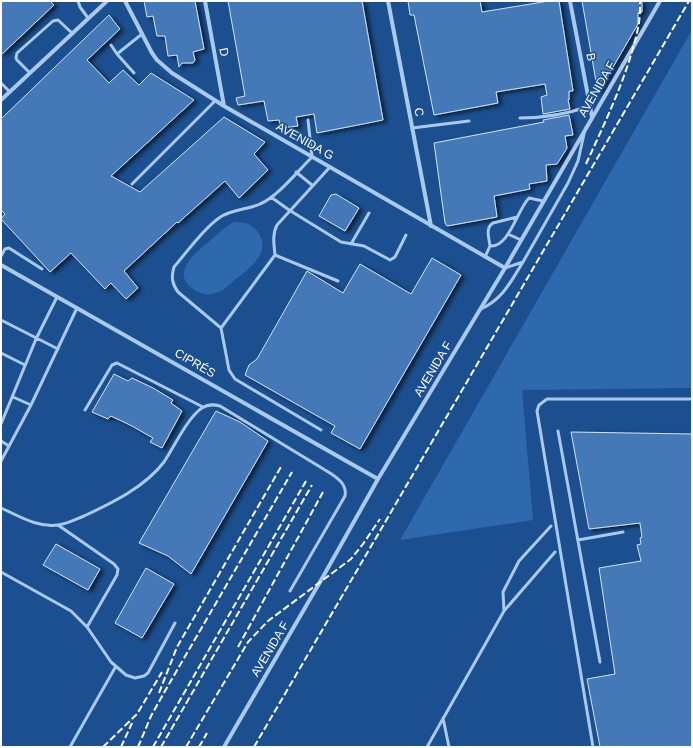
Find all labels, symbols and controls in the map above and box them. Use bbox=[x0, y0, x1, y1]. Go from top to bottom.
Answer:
street label: D bbox=[216, 47, 232, 58]
street label: B bbox=[583, 52, 599, 62]
street label: AVENIDA F bbox=[575, 59, 619, 119]
street label: C bbox=[411, 106, 427, 118]
street label: AVENIDA G bbox=[274, 119, 336, 163]
street label: AVENIDA F bbox=[411, 339, 455, 399]
street label: CIPRÉS bbox=[172, 345, 218, 380]
street label: AVENIDA F bbox=[248, 619, 292, 679]

